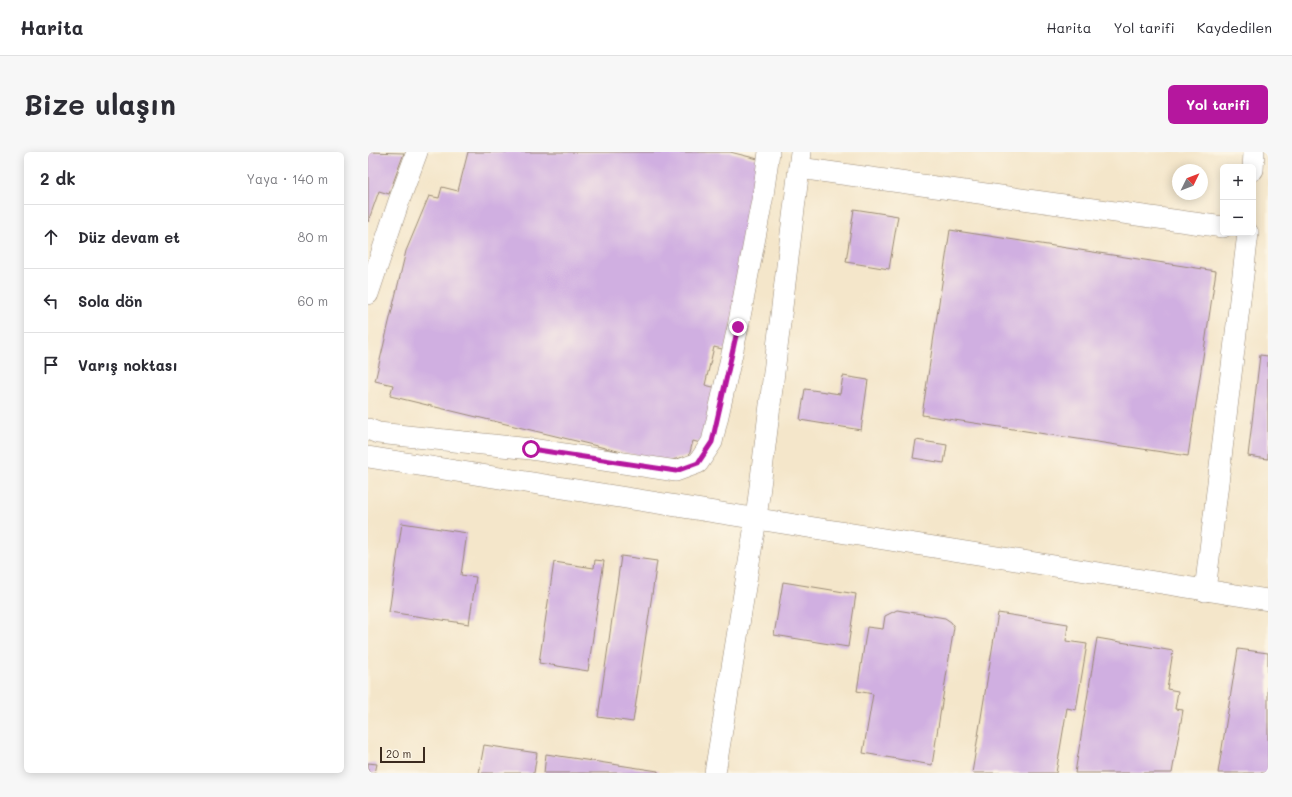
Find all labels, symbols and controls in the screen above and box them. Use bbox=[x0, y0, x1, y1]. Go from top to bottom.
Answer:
text: Harita bbox=[20, 15, 83, 40]
text: Harita bbox=[1047, 18, 1091, 37]
text: Yol tarifi bbox=[1113, 18, 1175, 37]
text: Kaydedilen bbox=[1197, 18, 1272, 37]
button: Yol tarifi bbox=[1168, 85, 1268, 124]
text: Bize ulaşın bbox=[24, 86, 176, 122]
north arrow bbox=[1172, 164, 1208, 200]
map controls bbox=[1220, 164, 1256, 236]
button: + bbox=[1220, 164, 1256, 200]
text: 2 dk bbox=[40, 167, 76, 189]
text: Yaya · 140 m bbox=[247, 170, 328, 187]
button: − bbox=[1220, 200, 1256, 236]
icon: ahead bbox=[40, 226, 62, 248]
text: Düz devam et bbox=[78, 227, 180, 247]
text: 80 m bbox=[298, 228, 328, 245]
icon: left bbox=[40, 290, 62, 312]
text: Sola dön bbox=[78, 291, 142, 311]
text: 60 m bbox=[298, 292, 328, 309]
route end bbox=[729, 318, 747, 336]
icon: arrive bbox=[40, 354, 62, 376]
text: Varış noktası bbox=[78, 355, 178, 375]
route start bbox=[522, 440, 540, 458]
scale bar bbox=[380, 745, 425, 764]
text: 20 m bbox=[386, 746, 411, 761]

